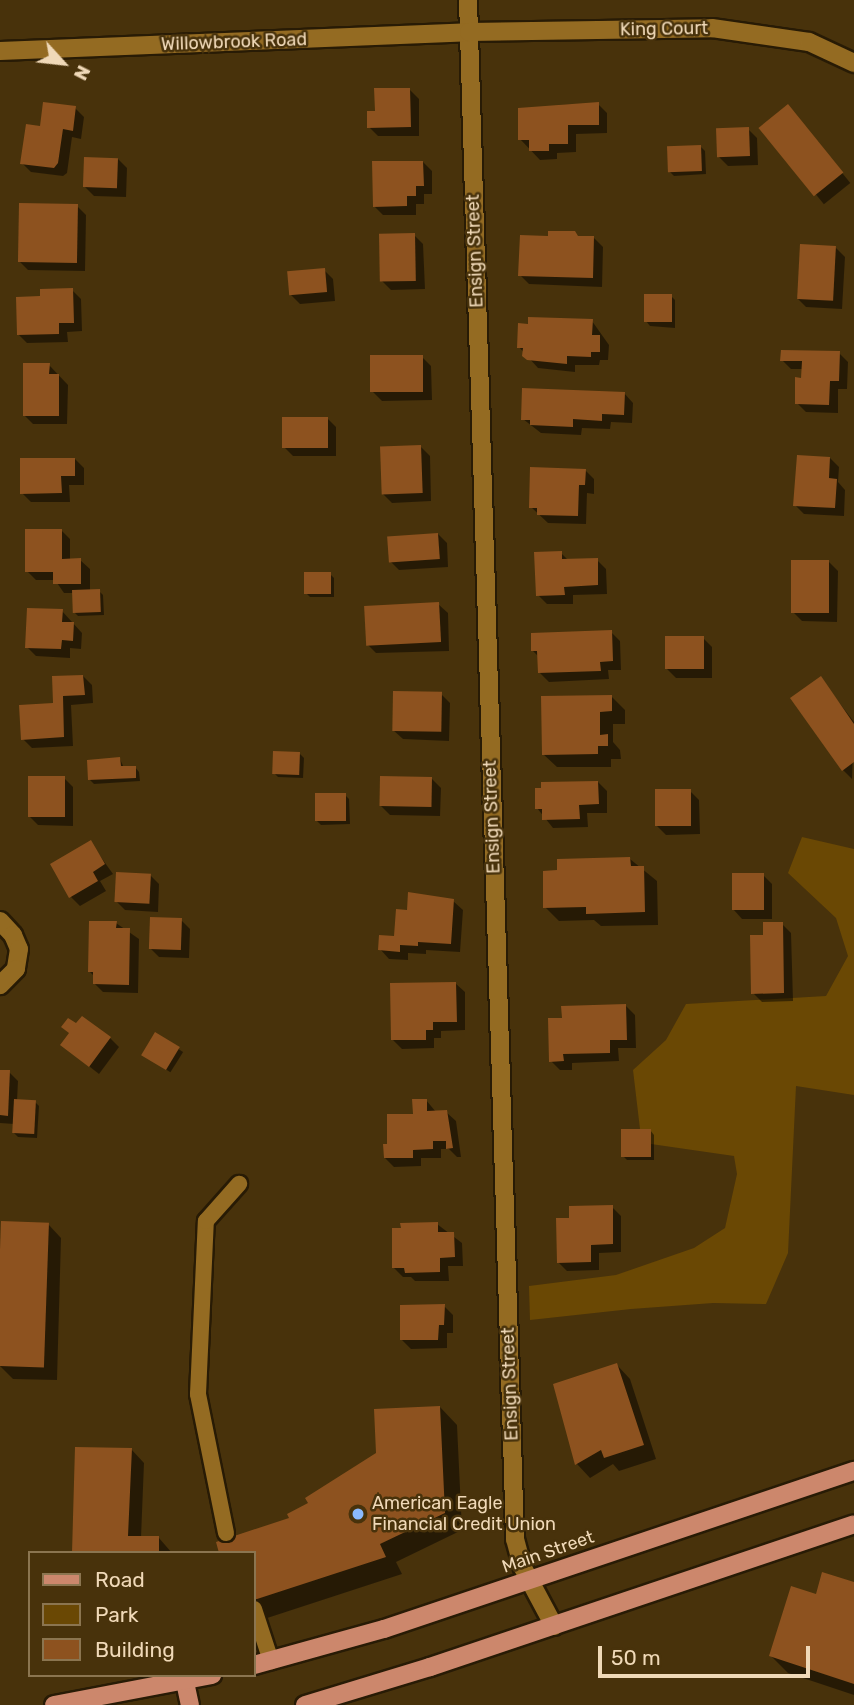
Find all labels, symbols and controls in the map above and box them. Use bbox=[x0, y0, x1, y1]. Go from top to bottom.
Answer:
street label: King Court bbox=[620, 17, 708, 41]
north arrow bbox=[28, 28, 98, 98]
street label: Willowbrook Road bbox=[160, 29, 308, 55]
text: N bbox=[69, 61, 96, 84]
street label: Ensign Street bbox=[462, 194, 488, 308]
street label: Ensign Street bbox=[479, 760, 505, 874]
street label: Ensign Street bbox=[497, 1327, 523, 1441]
place label: American Eagle Financial Credit Union bbox=[372, 1493, 556, 1536]
marker: American Eagle Financial Credit Union bbox=[350, 1506, 366, 1522]
street label: Main Street bbox=[499, 1526, 597, 1578]
legend bbox=[28, 1551, 256, 1677]
text: Road bbox=[95, 1567, 145, 1592]
text: Park bbox=[95, 1602, 139, 1627]
scale bar bbox=[602, 1632, 814, 1676]
text: Building bbox=[95, 1637, 175, 1662]
text: 50 m bbox=[611, 1645, 661, 1670]

